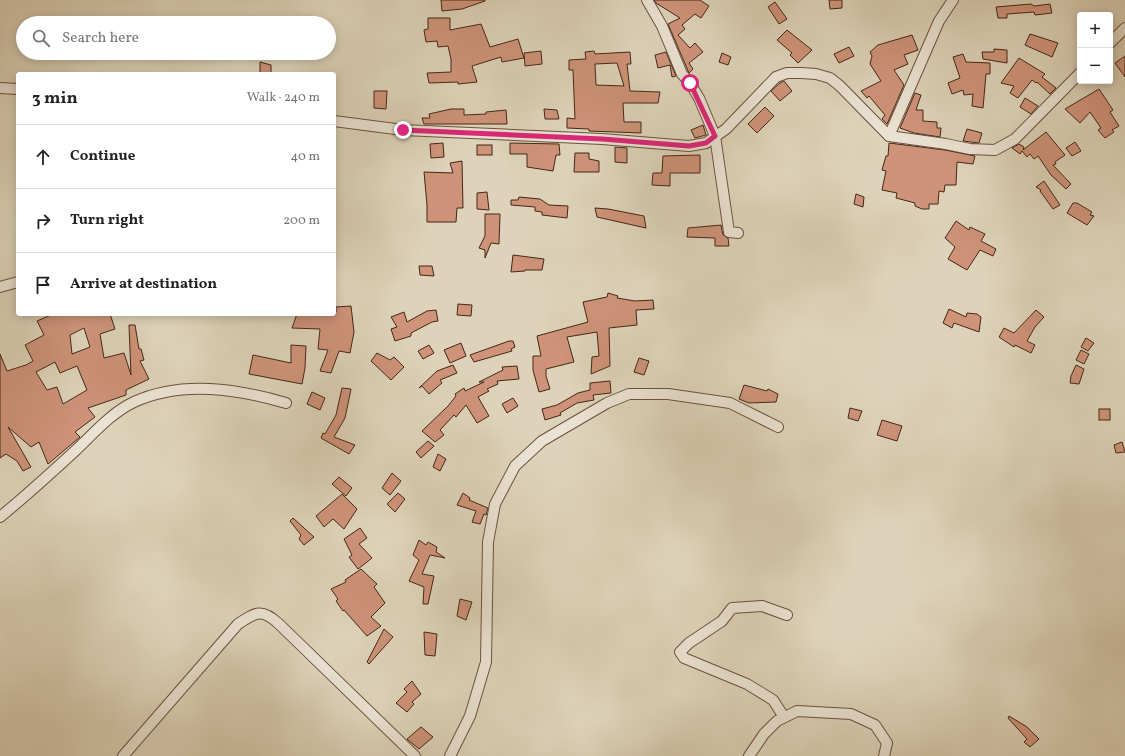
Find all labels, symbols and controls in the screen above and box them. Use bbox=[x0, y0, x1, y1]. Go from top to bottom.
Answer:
map controls bbox=[1077, 12, 1113, 84]
button: + bbox=[1077, 12, 1113, 48]
search box bbox=[16, 16, 336, 60]
icon: search bbox=[30, 27, 52, 49]
text: Search here bbox=[62, 28, 139, 49]
button: − bbox=[1077, 48, 1113, 84]
route start bbox=[681, 74, 699, 92]
text: 3 min bbox=[32, 87, 78, 110]
text: Walk · 240 m bbox=[247, 89, 320, 107]
route end bbox=[394, 121, 412, 139]
icon: ahead bbox=[32, 146, 54, 168]
text: Continue bbox=[70, 146, 135, 167]
text: 40 m bbox=[291, 148, 320, 166]
icon: right bbox=[32, 210, 54, 232]
text: Turn right bbox=[70, 210, 144, 231]
text: 200 m bbox=[283, 212, 320, 230]
icon: arrive bbox=[32, 274, 54, 296]
text: Arrive at destination bbox=[70, 274, 217, 295]

